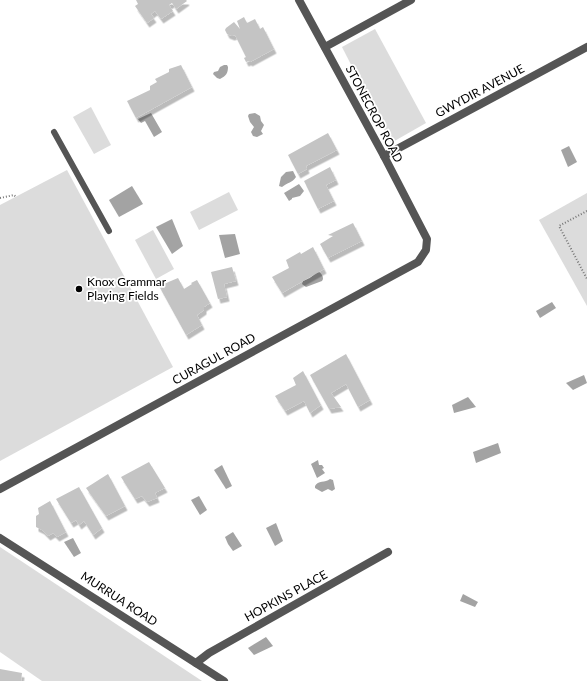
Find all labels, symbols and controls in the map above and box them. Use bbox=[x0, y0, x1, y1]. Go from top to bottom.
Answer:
street label: GWYDIR AVENUE bbox=[433, 61, 527, 120]
street label: STONECROP ROAD bbox=[343, 63, 406, 165]
place label: Knox Grammar Playing Fields bbox=[87, 274, 167, 303]
marker: Knox Grammar Playing Fields bbox=[74, 284, 84, 294]
street label: CURAGUL ROAD bbox=[170, 330, 258, 388]
street label: HOPKINS PLACE bbox=[242, 567, 330, 624]
street label: MURRUA ROAD bbox=[78, 568, 160, 629]

